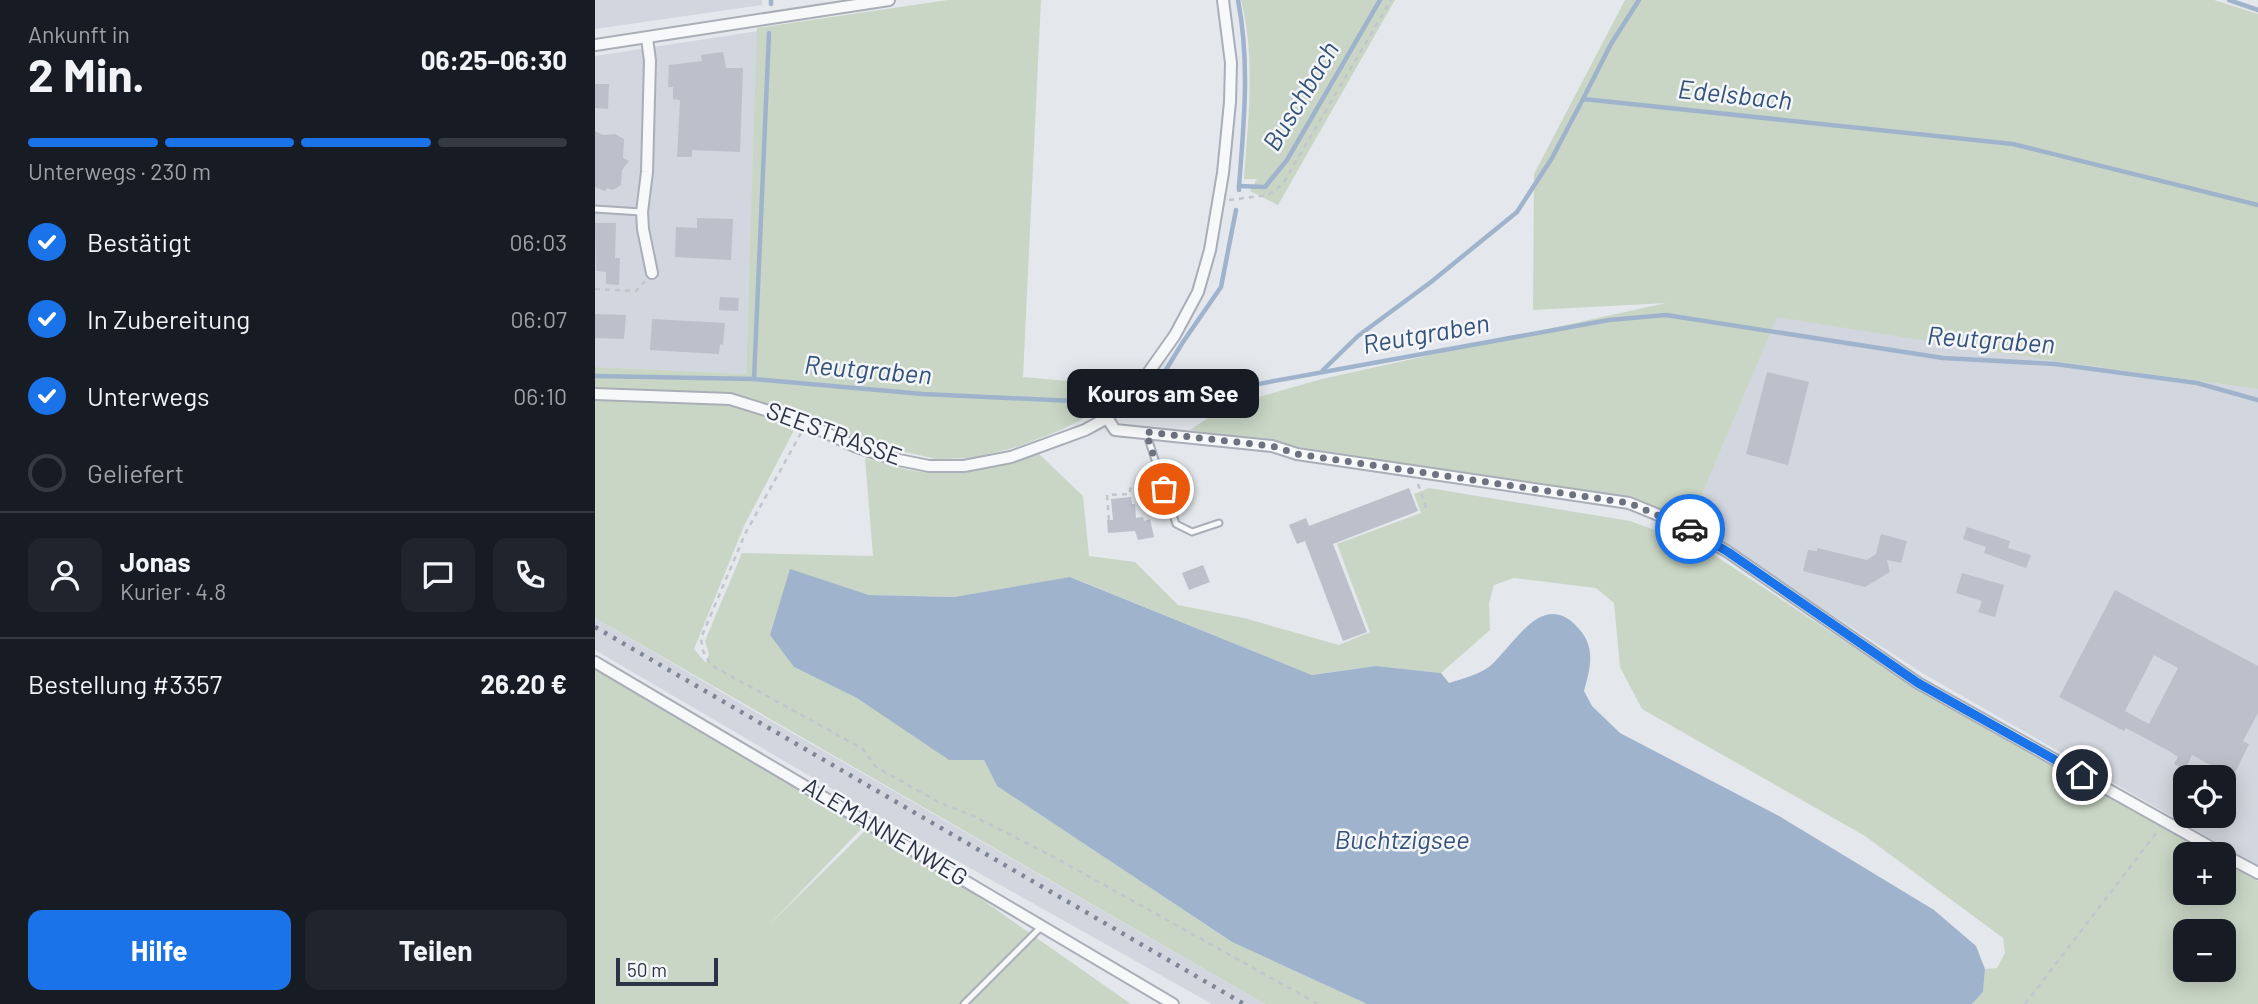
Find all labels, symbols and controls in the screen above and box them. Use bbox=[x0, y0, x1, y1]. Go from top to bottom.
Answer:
text: Ankunft in bbox=[28, 20, 130, 48]
water label: Buschbach bbox=[1255, 35, 1344, 155]
text: 06:25–06:30 bbox=[421, 44, 567, 75]
text: 2 Min. bbox=[28, 46, 145, 101]
water label: Edelsbach bbox=[1677, 72, 1794, 115]
text: Unterwegs · 230 m bbox=[28, 157, 211, 185]
icon: check bbox=[28, 223, 66, 261]
text: Bestätigt bbox=[87, 226, 192, 257]
text: 06:03 bbox=[510, 228, 567, 256]
icon: check bbox=[28, 300, 66, 338]
text: In Zubereitung bbox=[87, 303, 250, 334]
text: 06:07 bbox=[510, 305, 567, 333]
water label: Reutgraben bbox=[1360, 306, 1492, 359]
water label: Reutgraben bbox=[1926, 319, 2056, 358]
water label: Reutgraben bbox=[803, 347, 933, 390]
callout: Kouros am See bbox=[1068, 370, 1260, 419]
icon: check bbox=[28, 377, 66, 415]
text: Kouros am See bbox=[1087, 379, 1239, 407]
text: Unterwegs bbox=[87, 380, 209, 411]
text: 06:10 bbox=[513, 382, 567, 410]
street label: SEESTRASSE bbox=[763, 395, 906, 471]
text: Geliefert bbox=[87, 457, 184, 488]
pin bbox=[1134, 459, 1194, 519]
icon: bag bbox=[1145, 470, 1183, 508]
courier bbox=[1655, 494, 1725, 564]
icon: car bbox=[1671, 510, 1709, 548]
button: person bbox=[28, 538, 102, 612]
button: chat bbox=[401, 538, 475, 612]
button: phone bbox=[493, 538, 567, 612]
text: Jonas bbox=[120, 546, 191, 577]
text: Kurier · 4.8 bbox=[120, 577, 226, 605]
text: Bestellung #3357 bbox=[28, 668, 222, 699]
text: 26.20 € bbox=[480, 668, 567, 699]
pin bbox=[2052, 745, 2112, 805]
icon: home bbox=[2063, 756, 2101, 794]
map controls bbox=[2173, 765, 2236, 982]
button: locate bbox=[2173, 765, 2236, 828]
street label: ALEMANNENWEG bbox=[798, 770, 973, 891]
water label: Buchtzigsee bbox=[1335, 823, 1469, 854]
button: + bbox=[2173, 842, 2236, 905]
button: Hilfe bbox=[28, 910, 291, 990]
button: Teilen bbox=[305, 910, 567, 990]
button: − bbox=[2173, 919, 2236, 982]
scale bar bbox=[616, 955, 717, 987]
text: 50 m bbox=[627, 958, 667, 981]

